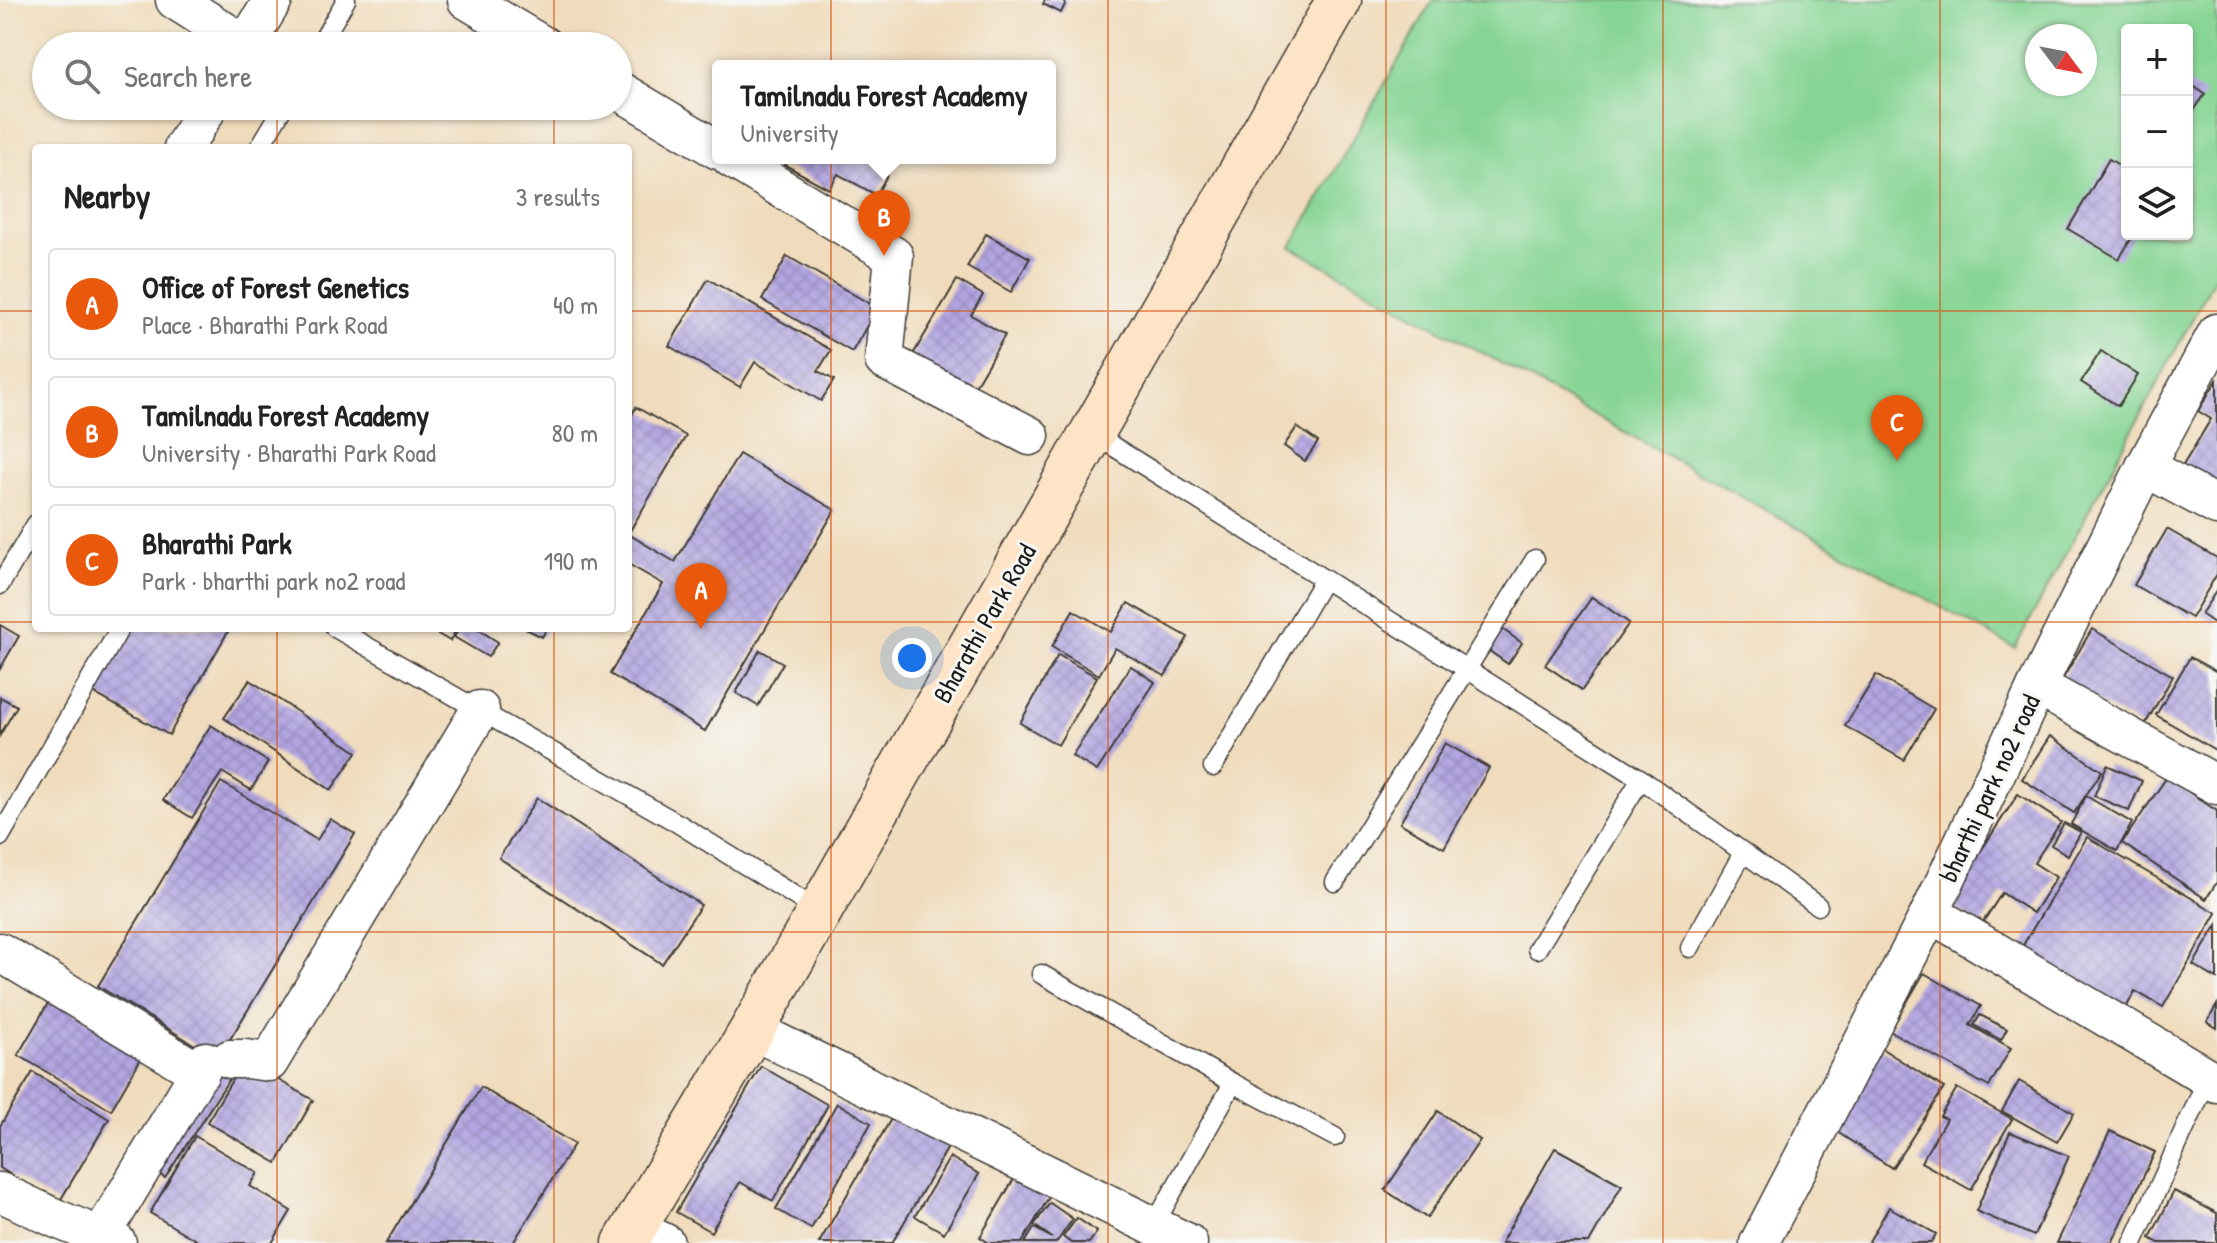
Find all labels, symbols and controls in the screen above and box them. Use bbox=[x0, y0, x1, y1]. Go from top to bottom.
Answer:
north arrow bbox=[2025, 24, 2097, 96]
map controls bbox=[2121, 24, 2193, 240]
button: + bbox=[2121, 24, 2193, 96]
search box bbox=[32, 32, 632, 120]
icon: search bbox=[60, 54, 104, 98]
text: Search here bbox=[124, 56, 252, 96]
popup bbox=[712, 60, 1056, 164]
text: Tamilnadu Forest Academy bbox=[740, 75, 1028, 115]
button: − bbox=[2121, 96, 2193, 168]
text: University bbox=[740, 115, 839, 150]
button: layers bbox=[2121, 168, 2193, 240]
text: Nearby bbox=[64, 173, 150, 219]
text: 3 results bbox=[516, 179, 600, 214]
pin: B bbox=[858, 190, 910, 256]
text: Office of Forest Genetics bbox=[142, 267, 409, 307]
text: A bbox=[86, 287, 98, 322]
text: 40 m bbox=[553, 287, 598, 322]
text: Place · Bharathi Park Road bbox=[142, 307, 387, 342]
text: Tamilnadu Forest Academy bbox=[142, 395, 429, 435]
pin: C bbox=[1871, 395, 1923, 461]
text: B bbox=[85, 415, 99, 450]
text: 80 m bbox=[551, 415, 598, 450]
text: University · Bharathi Park Road bbox=[142, 435, 436, 470]
text: Bharathi Park bbox=[142, 523, 292, 563]
street label: Bharathi Park Road bbox=[924, 537, 1044, 709]
text: C bbox=[85, 543, 99, 578]
text: 190 m bbox=[544, 543, 598, 578]
text: Park · bharthi park no2 road bbox=[142, 563, 405, 598]
pin: A bbox=[675, 563, 727, 629]
your location bbox=[892, 638, 932, 678]
street label: bharthi park no2 road bbox=[1930, 689, 2048, 887]

